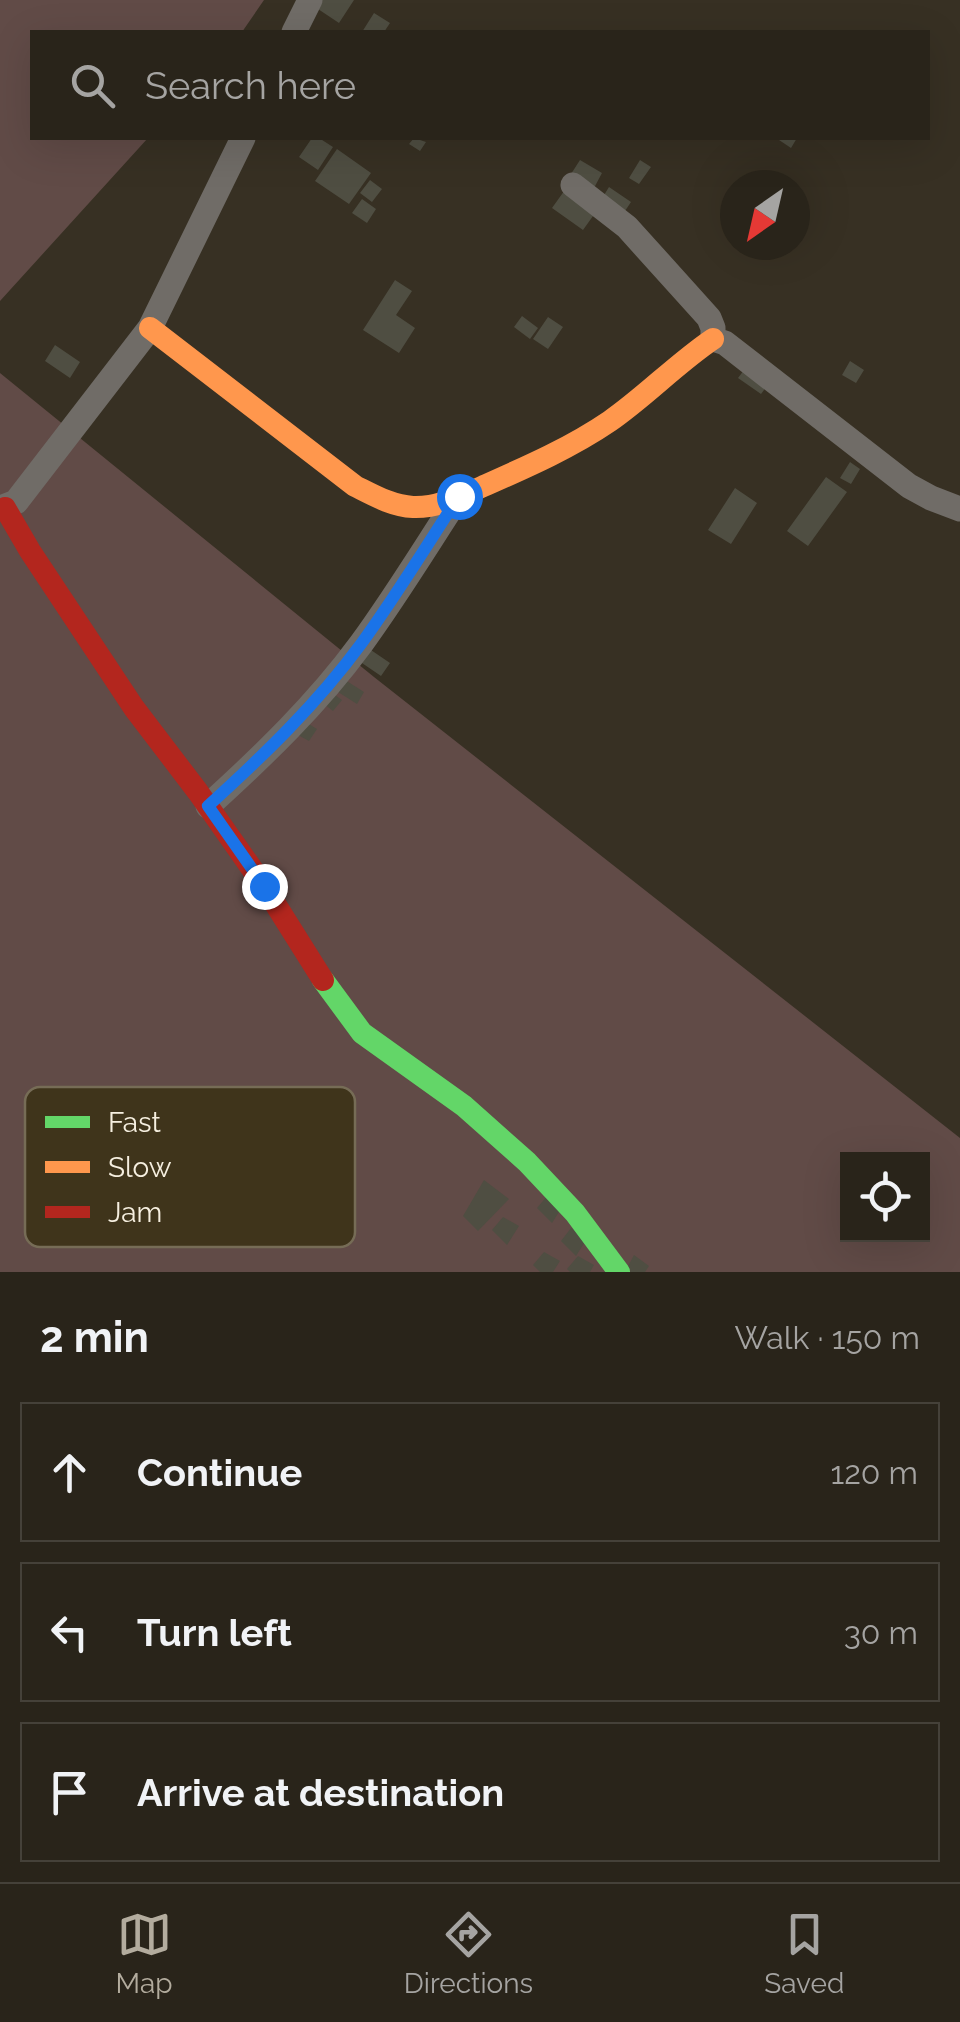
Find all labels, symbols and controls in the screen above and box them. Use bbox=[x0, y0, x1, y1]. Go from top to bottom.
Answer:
search box bbox=[30, 30, 930, 140]
icon: search bbox=[65, 58, 120, 113]
text: Search here bbox=[145, 63, 356, 108]
north arrow bbox=[720, 170, 810, 260]
route start bbox=[437, 474, 483, 520]
route end bbox=[242, 864, 288, 910]
legend bbox=[25, 1087, 355, 1247]
text: Fast bbox=[108, 1106, 161, 1139]
text: Slow bbox=[108, 1151, 172, 1184]
map controls bbox=[840, 1152, 930, 1242]
button: locate bbox=[840, 1152, 930, 1242]
text: Jam bbox=[108, 1196, 162, 1229]
text: 2 min bbox=[40, 1313, 149, 1362]
text: Walk · 150 m bbox=[734, 1319, 920, 1356]
icon: ahead bbox=[42, 1445, 97, 1500]
text: Continue bbox=[137, 1450, 302, 1495]
text: 120 m bbox=[830, 1454, 918, 1491]
icon: left bbox=[42, 1605, 97, 1660]
text: Turn left bbox=[137, 1610, 292, 1655]
text: 30 m bbox=[844, 1614, 918, 1651]
icon: arrive bbox=[42, 1765, 97, 1820]
text: Arrive at destination bbox=[137, 1770, 504, 1815]
tab: Map bbox=[116, 1907, 173, 2000]
tab: Directions bbox=[404, 1907, 533, 2000]
tab: Saved bbox=[764, 1907, 844, 2000]

